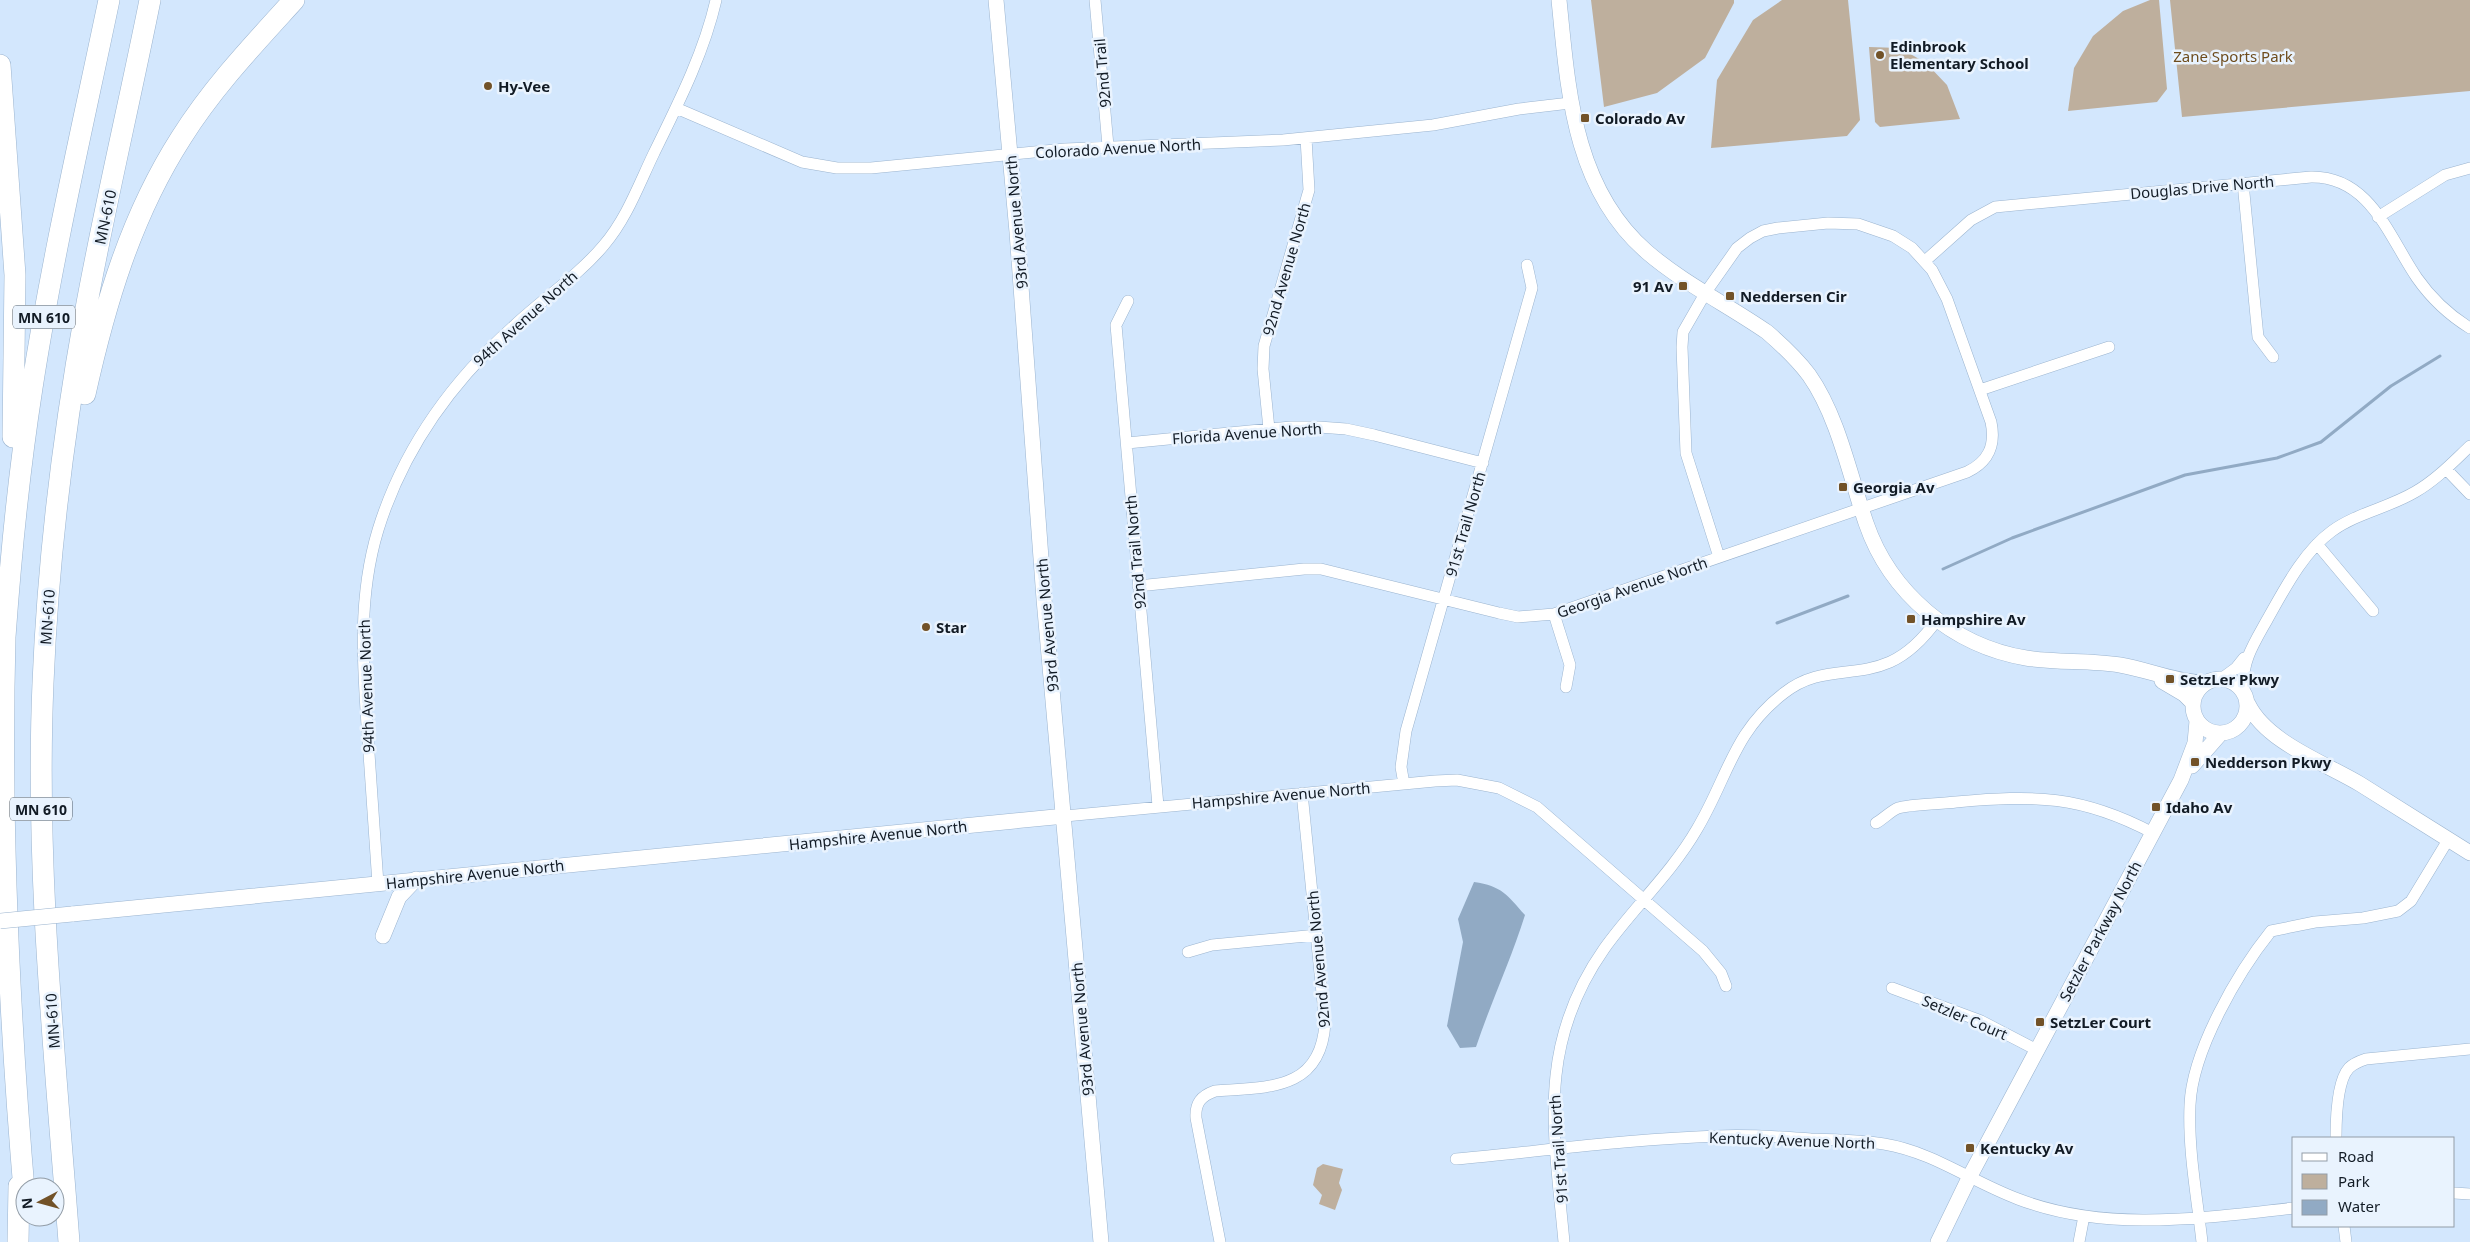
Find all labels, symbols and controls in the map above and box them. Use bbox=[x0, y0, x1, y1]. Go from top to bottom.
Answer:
place label: Edinbrook Elementary School bbox=[1890, 36, 2029, 73]
street label: 92nd Trail bbox=[1089, 38, 1115, 108]
park label: Zane Sports Park bbox=[2173, 46, 2293, 66]
marker: Edinbrook Elementary School bbox=[1874, 49, 1886, 61]
place label: Hy-Vee bbox=[498, 76, 550, 96]
marker: Hy-Vee bbox=[482, 80, 494, 92]
place label: Colorado Av bbox=[1595, 108, 1685, 128]
marker: Colorado Av bbox=[1579, 112, 1591, 124]
street label: Colorado Avenue North bbox=[1035, 134, 1201, 162]
street label: 93rd Avenue North bbox=[1000, 154, 1032, 290]
street label: Douglas Drive North bbox=[2129, 171, 2275, 203]
street label: MN-610 bbox=[89, 188, 121, 246]
street label: 92nd Avenue North bbox=[1257, 200, 1315, 338]
street label: 94th Avenue North bbox=[469, 266, 581, 370]
place label: 91 Av bbox=[1633, 276, 1673, 296]
marker: 91 Av bbox=[1677, 280, 1689, 292]
place label: Neddersen Cir bbox=[1740, 286, 1847, 306]
marker: Neddersen Cir bbox=[1724, 290, 1736, 302]
road number: MN 610 bbox=[13, 306, 75, 328]
street label: Florida Avenue North bbox=[1171, 418, 1323, 448]
street label: 91st Trail North bbox=[1440, 469, 1490, 579]
place label: Georgia Av bbox=[1853, 477, 1935, 497]
marker: Georgia Av bbox=[1837, 481, 1849, 493]
street label: 92nd Trail North bbox=[1120, 494, 1150, 610]
street label: Georgia Avenue North bbox=[1554, 552, 1710, 622]
street label: 93rd Avenue North bbox=[1031, 557, 1063, 693]
street label: MN-610 bbox=[35, 589, 59, 645]
place label: Hampshire Av bbox=[1921, 609, 2026, 629]
marker: Hampshire Av bbox=[1905, 613, 1917, 625]
place label: Star bbox=[936, 617, 967, 637]
street label: 94th Avenue North bbox=[354, 619, 378, 753]
marker: Star bbox=[920, 621, 932, 633]
place label: SetzLer Pkwy bbox=[2180, 669, 2280, 689]
marker: SetzLer Pkwy bbox=[2164, 673, 2176, 685]
place label: Nedderson Pkwy bbox=[2205, 752, 2332, 772]
marker: Nedderson Pkwy bbox=[2189, 756, 2201, 768]
street label: Hampshire Avenue North bbox=[1191, 777, 1371, 813]
place label: Idaho Av bbox=[2166, 797, 2233, 817]
road number: MN 610 bbox=[10, 798, 72, 821]
marker: Idaho Av bbox=[2150, 801, 2162, 813]
street label: Hampshire Avenue North bbox=[788, 816, 968, 854]
street label: Hampshire Avenue North bbox=[385, 855, 565, 893]
street label: Setzler Parkway North bbox=[2054, 857, 2146, 1005]
street label: 92nd Avenue North bbox=[1302, 890, 1334, 1028]
street label: 93rd Avenue North bbox=[1066, 961, 1098, 1097]
street label: Setzler Court bbox=[1919, 990, 2011, 1044]
street label: MN-610 bbox=[40, 993, 64, 1049]
place label: SetzLer Court bbox=[2050, 1012, 2152, 1032]
marker: SetzLer Court bbox=[2034, 1016, 2046, 1028]
street label: 91st Trail North bbox=[1544, 1094, 1572, 1204]
street label: Kentucky Avenue North bbox=[1709, 1127, 1875, 1153]
legend bbox=[2292, 1137, 2455, 1227]
place label: Kentucky Av bbox=[1980, 1138, 2074, 1158]
marker: Kentucky Av bbox=[1964, 1142, 1976, 1154]
text: Road bbox=[2338, 1146, 2374, 1166]
text: Park bbox=[2338, 1171, 2370, 1191]
north arrow bbox=[15, 1177, 65, 1227]
text: Water bbox=[2338, 1196, 2380, 1216]
text: N bbox=[17, 1197, 37, 1210]

